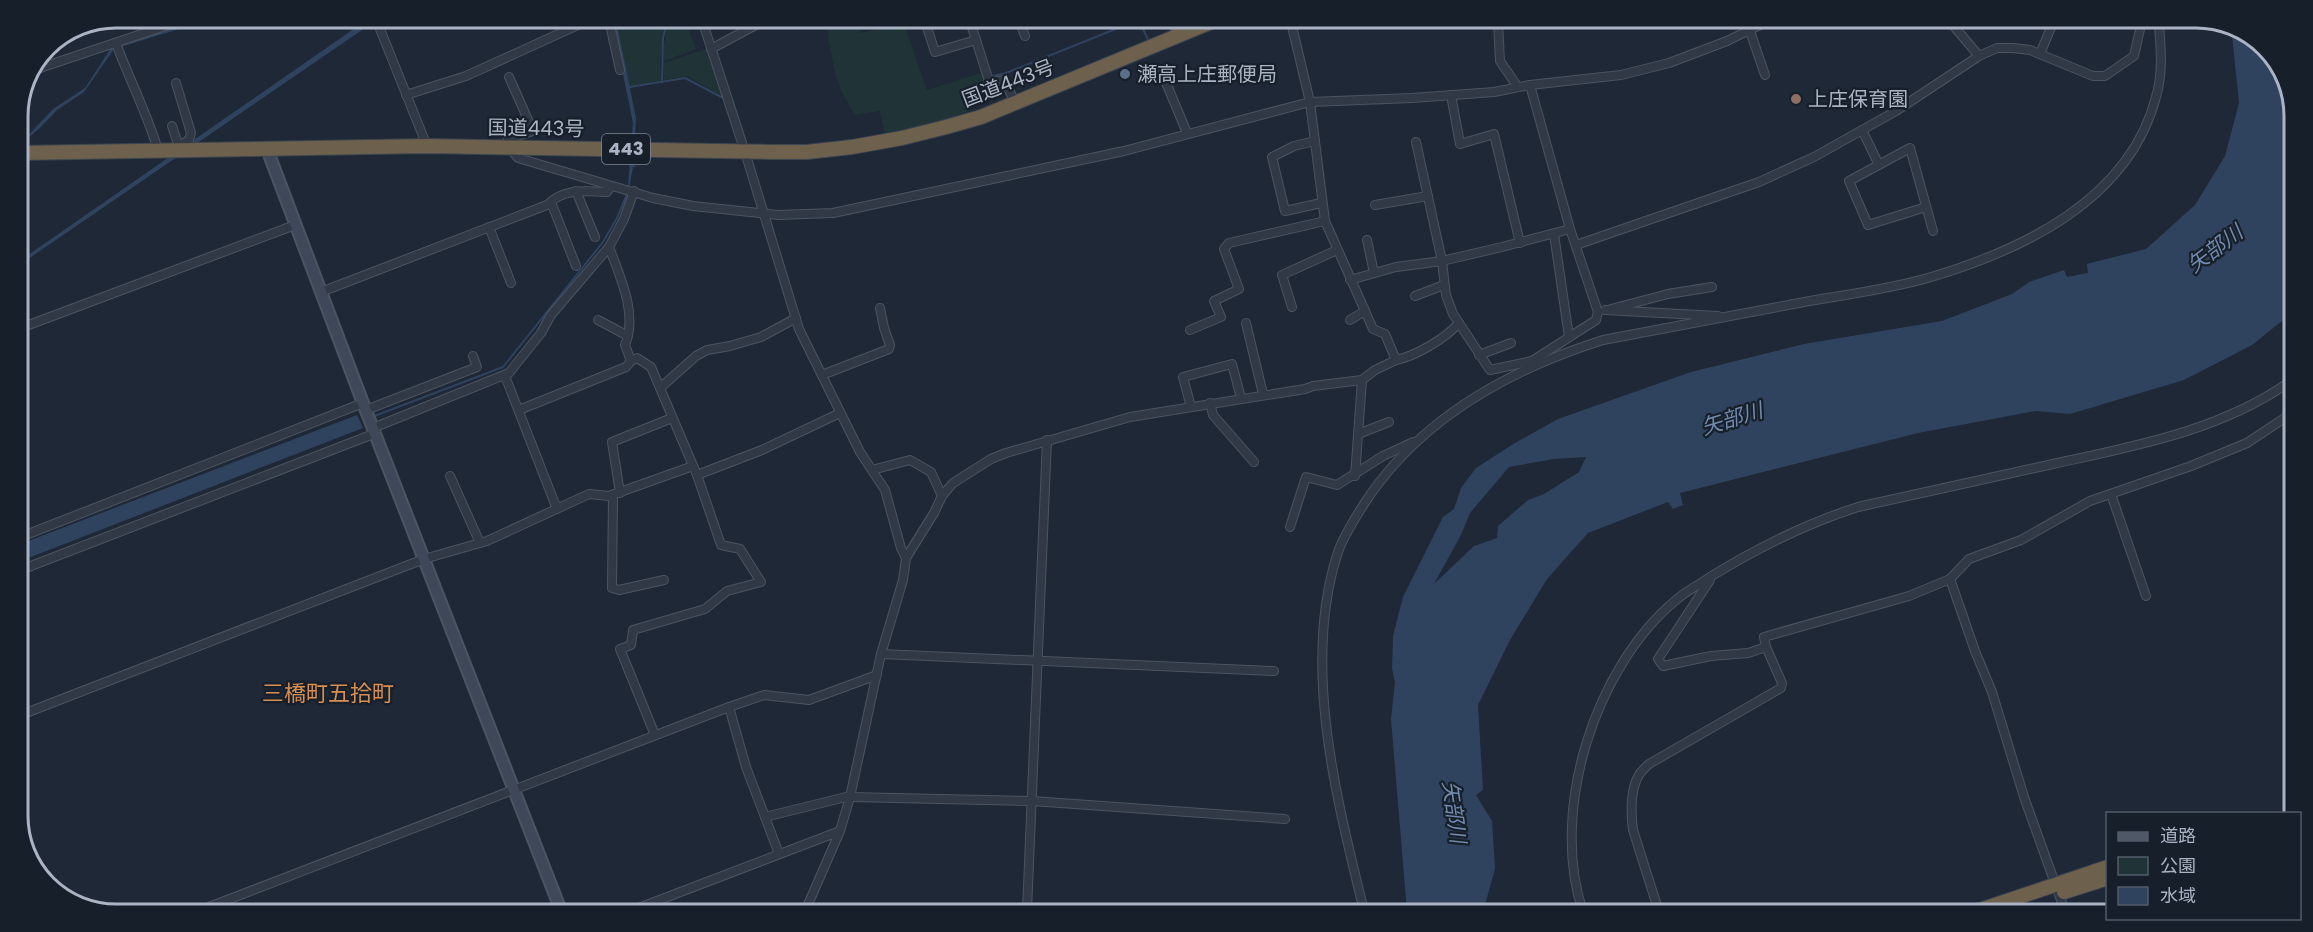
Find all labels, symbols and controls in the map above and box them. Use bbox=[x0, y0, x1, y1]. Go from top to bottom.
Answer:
street label: 国道443号 bbox=[958, 53, 1058, 113]
place label: 瀬高上庄郵便局 bbox=[1137, 60, 1277, 88]
marker: 瀬高上庄郵便局 bbox=[1118, 67, 1132, 81]
place label: 上庄保育園 bbox=[1808, 85, 1908, 113]
marker: 上庄保育園 bbox=[1789, 92, 1803, 106]
street label: 国道443号 bbox=[487, 113, 585, 143]
road number: 443 bbox=[602, 134, 650, 164]
water label: 矢部川 bbox=[2181, 217, 2250, 279]
water label: 矢部川 bbox=[1697, 395, 1768, 442]
district label: 三橋町五拾町 bbox=[262, 678, 394, 709]
water label: 矢部川 bbox=[1436, 779, 1474, 847]
legend bbox=[2106, 812, 2301, 920]
text: 道路 bbox=[2160, 823, 2196, 848]
text: 公園 bbox=[2160, 853, 2196, 878]
text: 水域 bbox=[2160, 883, 2196, 908]

